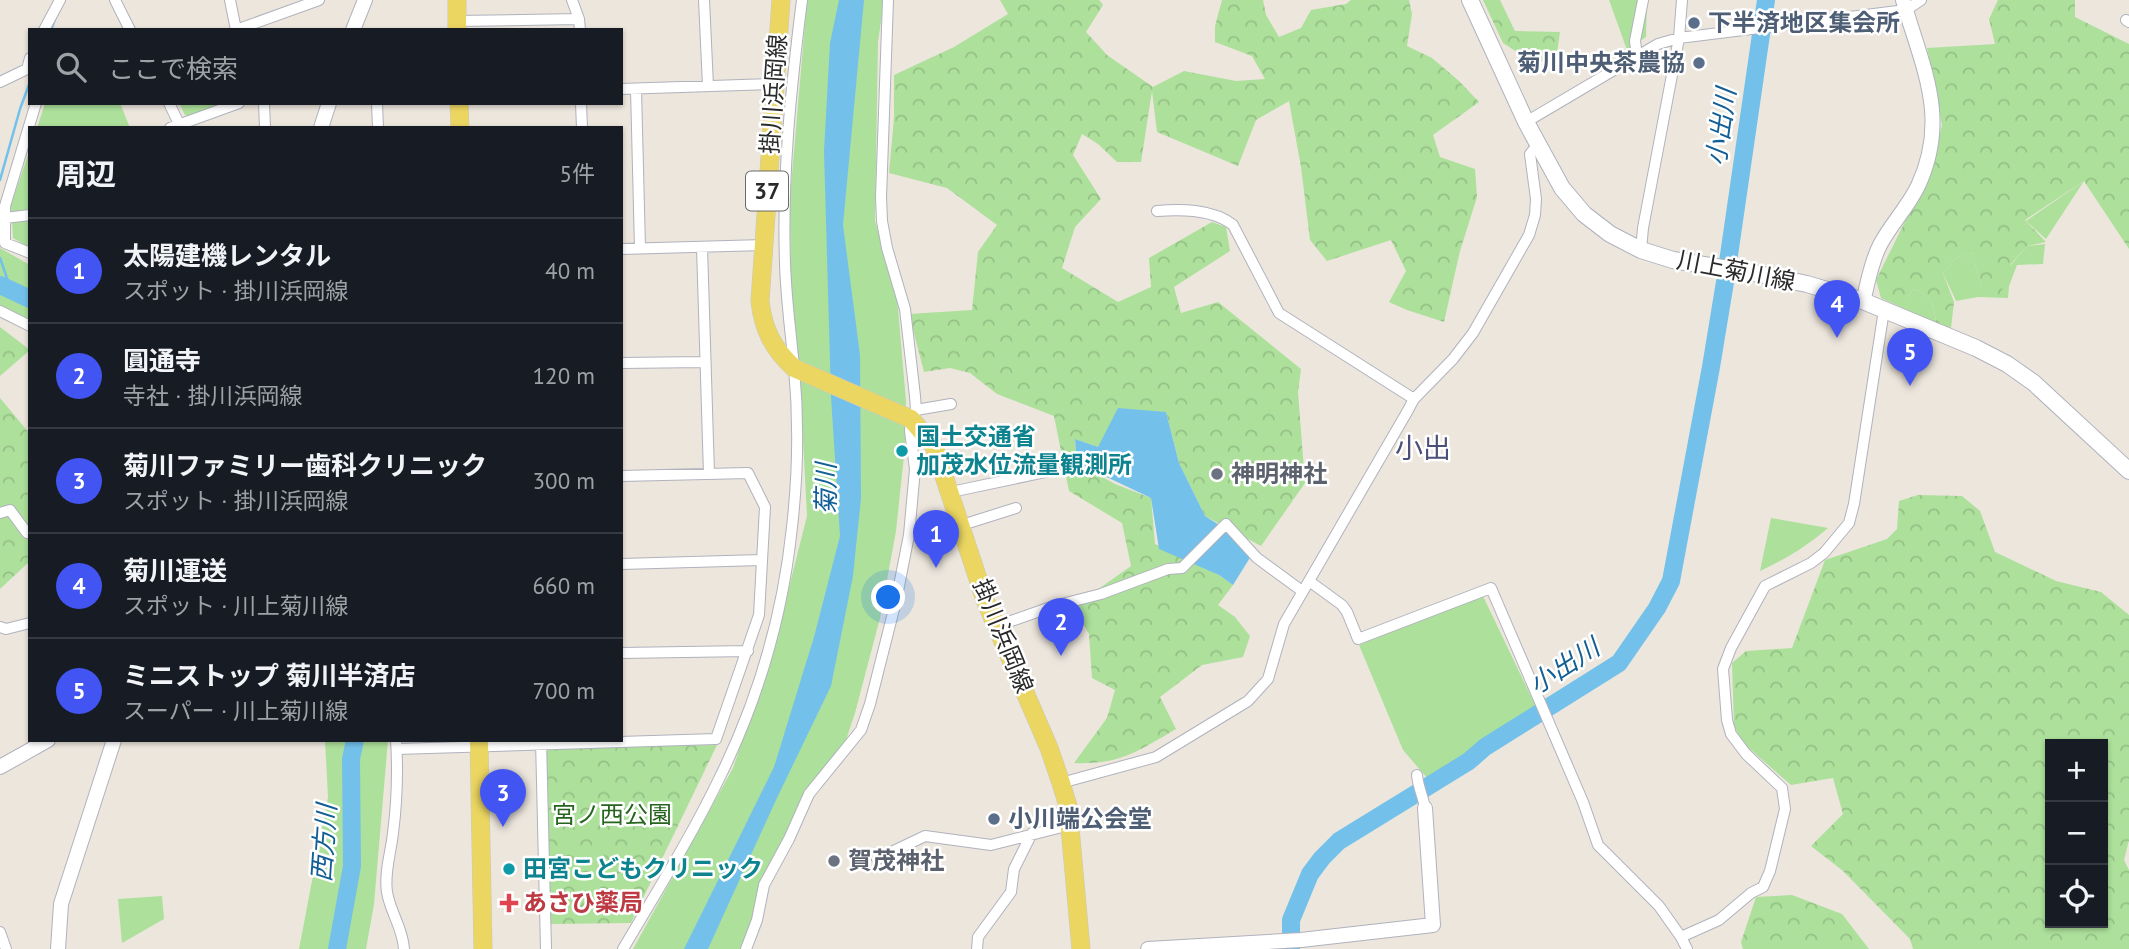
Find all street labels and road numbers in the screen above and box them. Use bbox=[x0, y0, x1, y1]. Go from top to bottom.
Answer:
street label: 掛川浜岡線 bbox=[754, 33, 793, 155]
road number: 37 bbox=[746, 172, 788, 210]
street label: 川上菊川線 bbox=[1674, 244, 1798, 297]
street label: 掛川浜岡線 bbox=[967, 574, 1040, 697]

